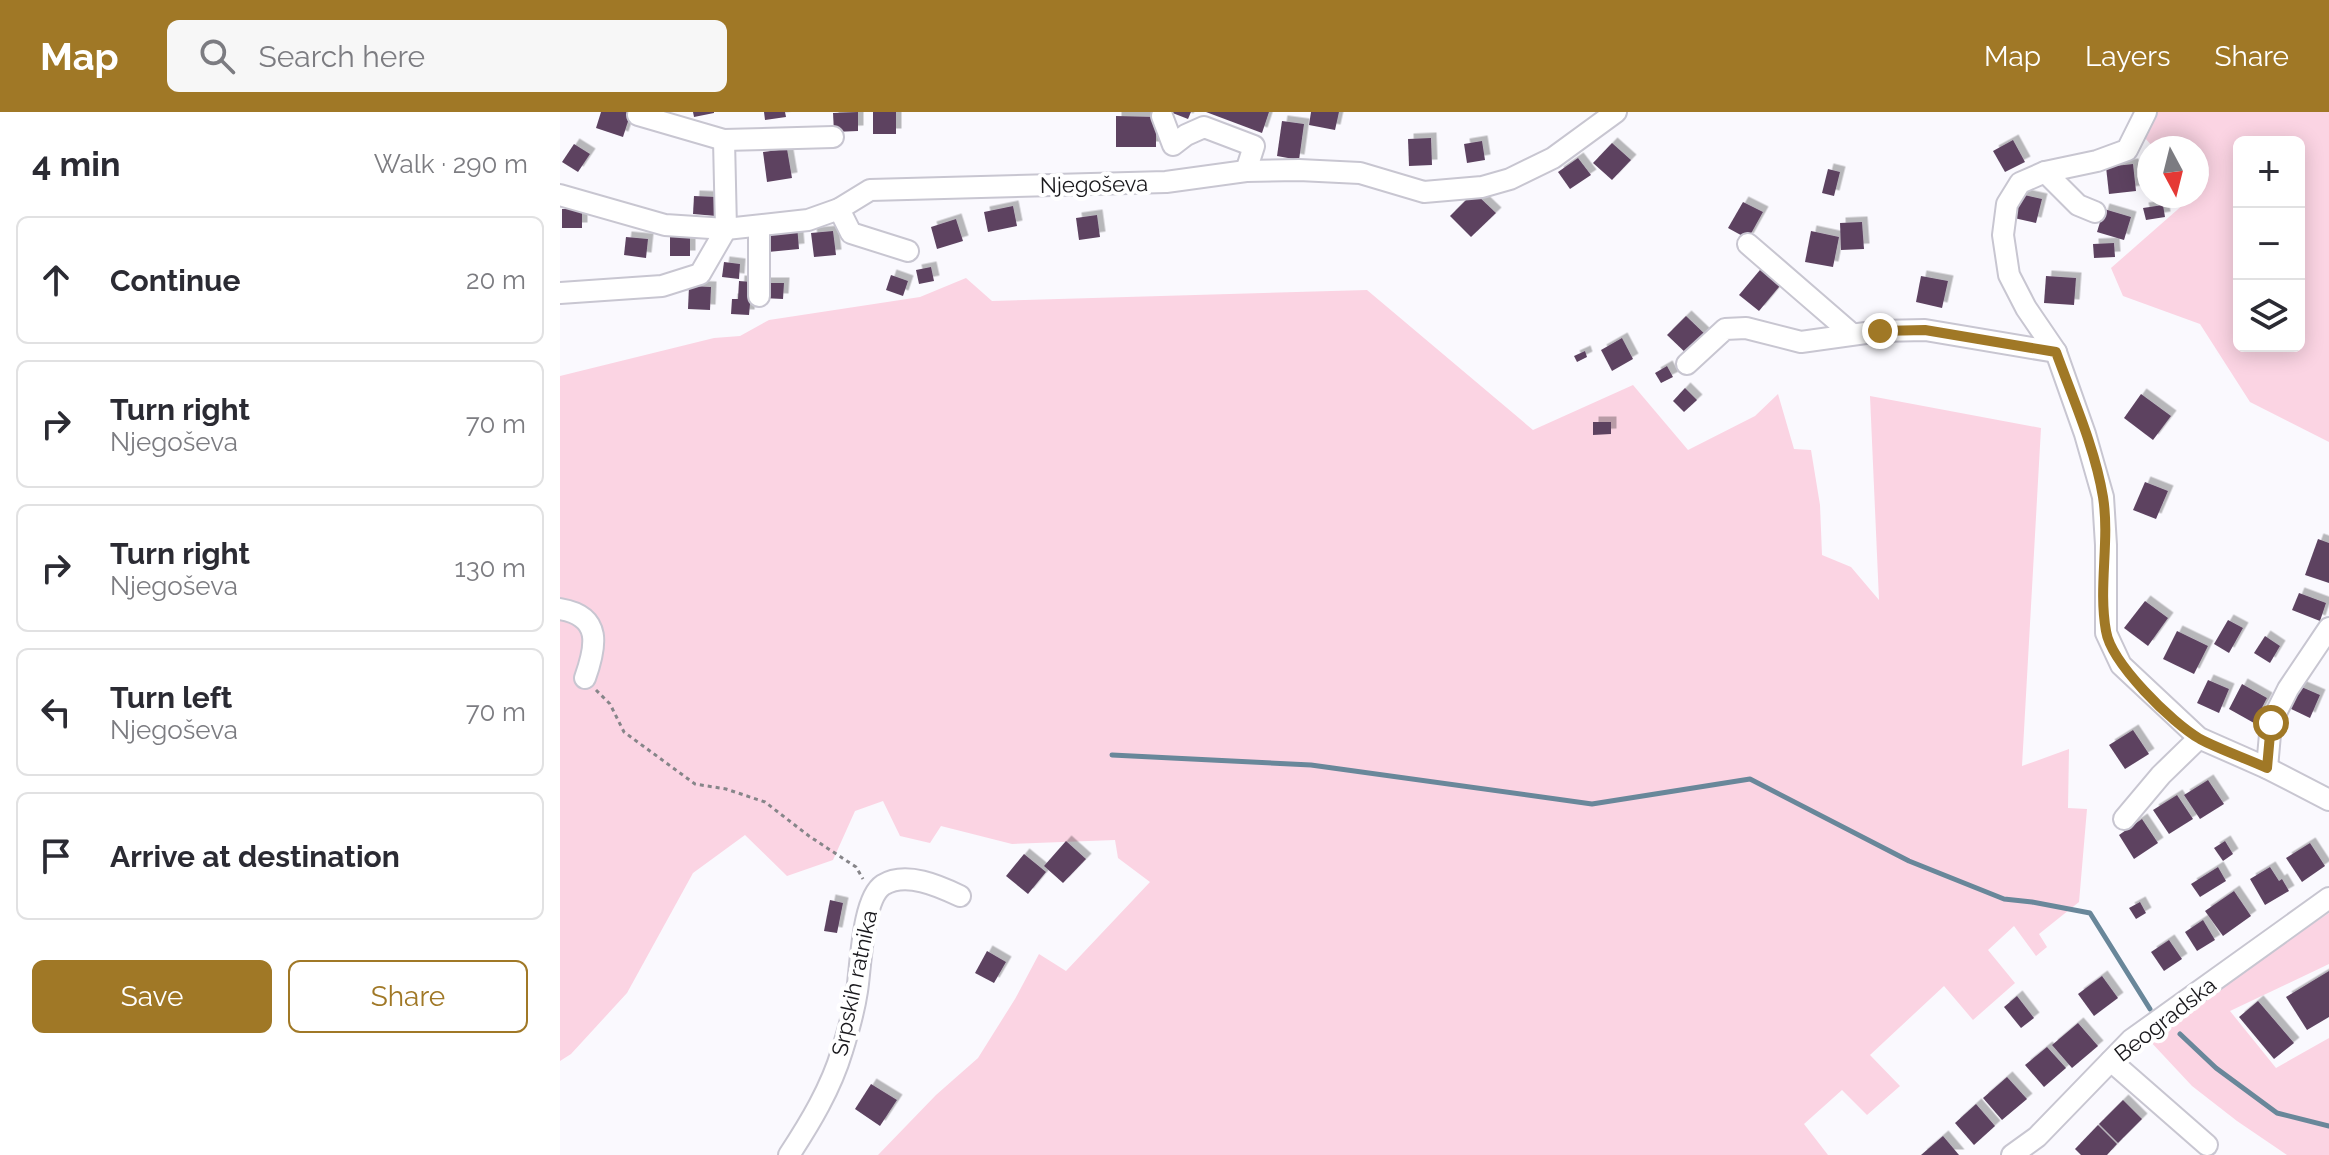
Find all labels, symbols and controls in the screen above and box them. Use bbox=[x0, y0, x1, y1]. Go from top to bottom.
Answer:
search box bbox=[167, 20, 727, 92]
text: Map bbox=[40, 34, 119, 79]
icon: search bbox=[195, 34, 239, 78]
text: Search here bbox=[259, 39, 425, 74]
text: Map bbox=[1984, 40, 2041, 73]
text: Layers bbox=[2085, 40, 2171, 73]
text: Share bbox=[2215, 40, 2289, 73]
north arrow bbox=[2137, 136, 2209, 208]
map controls bbox=[2233, 136, 2305, 352]
button: + bbox=[2233, 136, 2305, 208]
text: 4 min bbox=[32, 144, 120, 184]
text: Walk · 290 m bbox=[374, 149, 528, 179]
street label: Njegoševa bbox=[1040, 170, 1148, 198]
button: − bbox=[2233, 208, 2305, 280]
icon: ahead bbox=[34, 258, 78, 302]
text: Continue bbox=[110, 263, 241, 298]
text: 20 m bbox=[466, 265, 526, 295]
button: layers bbox=[2233, 280, 2305, 352]
route end bbox=[1862, 313, 1898, 349]
text: Turn right bbox=[110, 392, 250, 427]
icon: right bbox=[34, 402, 78, 446]
text: 70 m bbox=[466, 409, 526, 439]
text: Njegoševa bbox=[110, 427, 238, 457]
text: Turn right bbox=[110, 536, 250, 571]
icon: right bbox=[34, 546, 78, 590]
text: 130 m bbox=[455, 553, 526, 583]
text: Njegoševa bbox=[110, 571, 238, 601]
text: Turn left bbox=[110, 680, 232, 715]
icon: left bbox=[34, 690, 78, 734]
text: 70 m bbox=[466, 697, 526, 727]
route start bbox=[2253, 705, 2289, 741]
text: Njegoševa bbox=[110, 715, 238, 745]
icon: arrive bbox=[34, 834, 78, 878]
text: Arrive at destination bbox=[110, 839, 400, 874]
street label: Srpskih ratnika bbox=[826, 908, 882, 1058]
button: Save bbox=[32, 960, 272, 1033]
button: Share bbox=[288, 960, 528, 1033]
street label: Beogradska bbox=[2109, 971, 2221, 1067]

